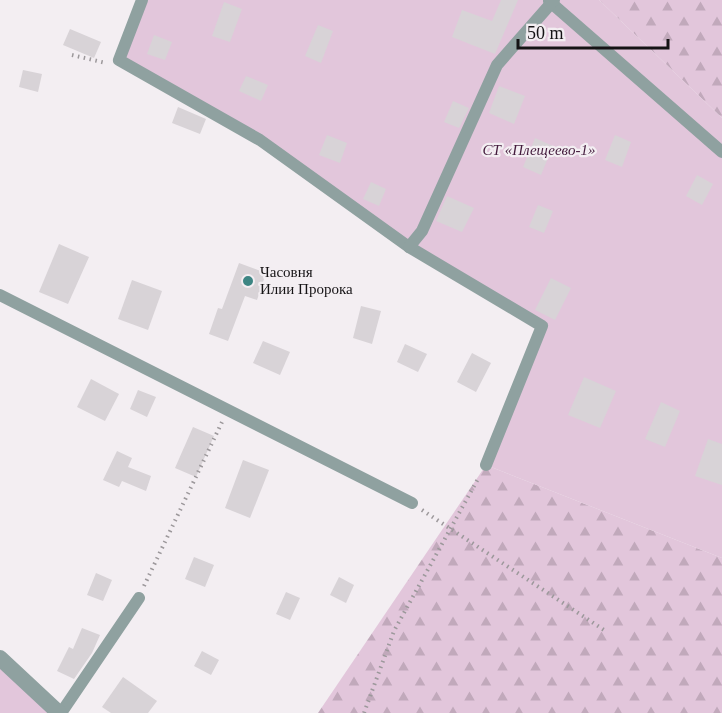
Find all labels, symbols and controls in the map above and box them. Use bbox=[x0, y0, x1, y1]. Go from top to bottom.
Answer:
scale bar bbox=[518, 12, 668, 50]
text: 50 m bbox=[527, 23, 564, 43]
park label: СТ «Плещеево-1» bbox=[483, 142, 595, 158]
place label: Часовня Илии Пророка bbox=[260, 264, 353, 297]
marker: Часовня Илии Пророка bbox=[241, 274, 255, 288]

